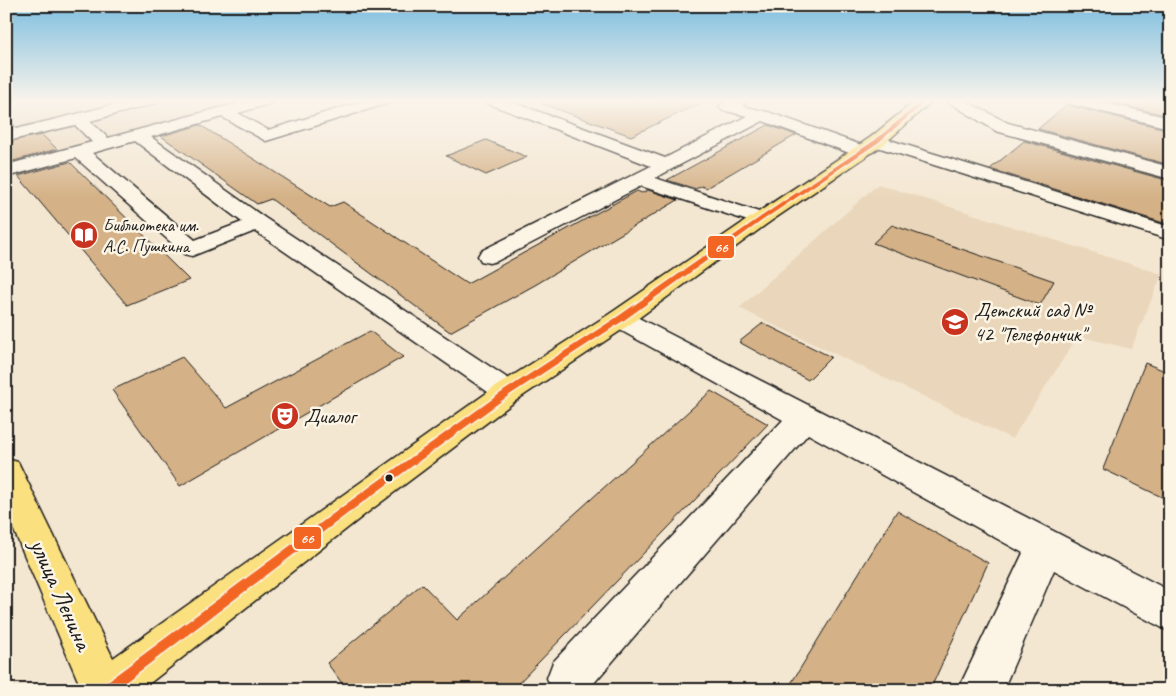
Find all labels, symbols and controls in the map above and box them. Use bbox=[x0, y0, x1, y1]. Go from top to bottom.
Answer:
place label: Библиотека им. А.С. Пушкина bbox=[103, 214, 199, 257]
library icon: Библиотека им. А.С. Пушкина bbox=[69, 220, 99, 250]
line badge: 66 bbox=[707, 235, 735, 259]
text: 66 bbox=[714, 239, 729, 256]
place label: Детский сад № 42 "Телефончик" bbox=[974, 297, 1093, 347]
school or university icon: Детский сад № 42 "Телефончик" bbox=[940, 307, 970, 337]
theatre icon: Диалог bbox=[270, 401, 300, 431]
place label: Диалог bbox=[304, 403, 359, 429]
unlabelled marker bbox=[384, 473, 394, 483]
line badge: 66 bbox=[293, 526, 322, 550]
text: 66 bbox=[300, 530, 315, 547]
street label: улица Ленина bbox=[21, 532, 101, 658]

